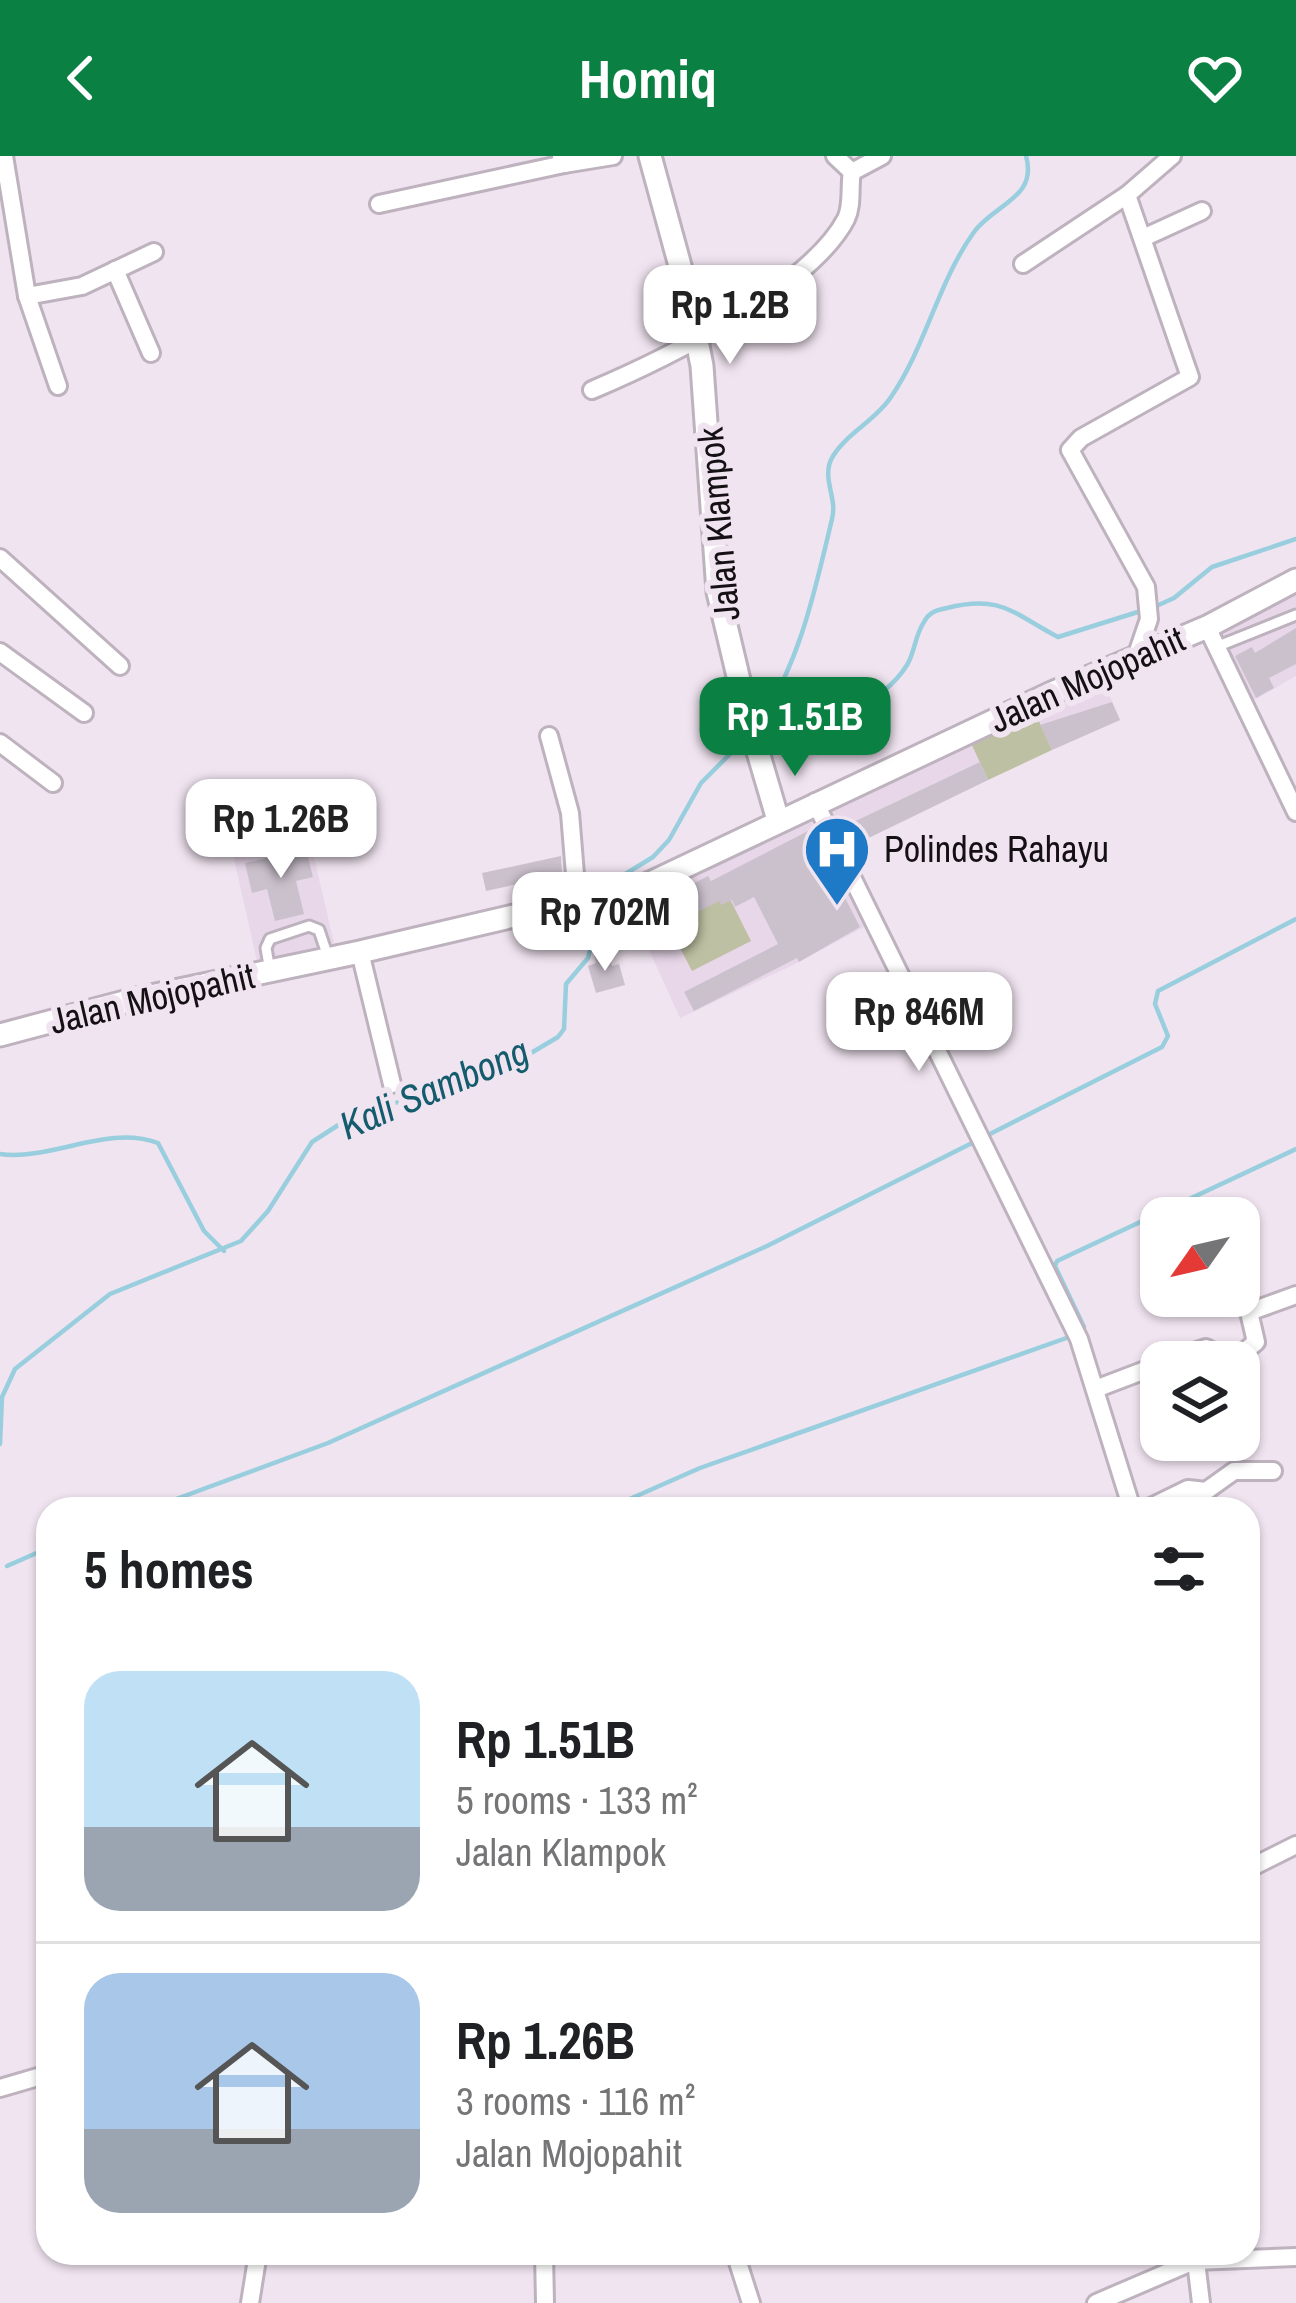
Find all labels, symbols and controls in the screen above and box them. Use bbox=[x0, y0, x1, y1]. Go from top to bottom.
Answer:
text: Homiq bbox=[579, 42, 717, 115]
icon: back bbox=[48, 45, 114, 111]
icon: heart bbox=[1182, 45, 1248, 111]
pin: Rp 1.2B bbox=[619, 265, 841, 367]
text: Rp 1.2B bbox=[670, 278, 790, 330]
street label: Jalan Klampok bbox=[686, 425, 750, 623]
street label: Jalan Mojopahit bbox=[982, 615, 1192, 743]
pin: Rp 1.51B bbox=[671, 677, 919, 779]
text: Rp 1.51B bbox=[727, 690, 863, 742]
pin: Rp 1.26B bbox=[157, 779, 405, 881]
text: Rp 1.26B bbox=[213, 792, 349, 844]
hospital icon: Polindes Rahayu bbox=[802, 814, 872, 908]
place label: Polindes Rahayu bbox=[884, 825, 1109, 873]
pin: Rp 702M bbox=[494, 872, 716, 974]
text: Rp 702M bbox=[539, 885, 671, 937]
street label: Jalan Mojopahit bbox=[45, 951, 259, 1045]
pin: Rp 846M bbox=[808, 972, 1030, 1074]
text: Rp 846M bbox=[853, 985, 985, 1037]
water label: Kali Sambong bbox=[331, 1025, 537, 1151]
north arrow bbox=[1140, 1197, 1260, 1317]
map controls bbox=[1140, 1197, 1260, 1461]
button: layers bbox=[1140, 1341, 1260, 1461]
text: 5 homes bbox=[84, 1535, 254, 1604]
icon: filters bbox=[1146, 1536, 1212, 1602]
text: Rp 1.51B bbox=[456, 1705, 635, 1774]
icon: home bbox=[180, 1719, 324, 1863]
text: 5 rooms · 133 m² bbox=[456, 1774, 698, 1826]
text: Jalan Klampok bbox=[456, 1826, 666, 1878]
text: Rp 1.26B bbox=[456, 2006, 635, 2075]
icon: home bbox=[180, 2021, 324, 2165]
text: 3 rooms · 116 m² bbox=[456, 2075, 695, 2127]
text: Jalan Mojopahit bbox=[456, 2127, 682, 2179]

